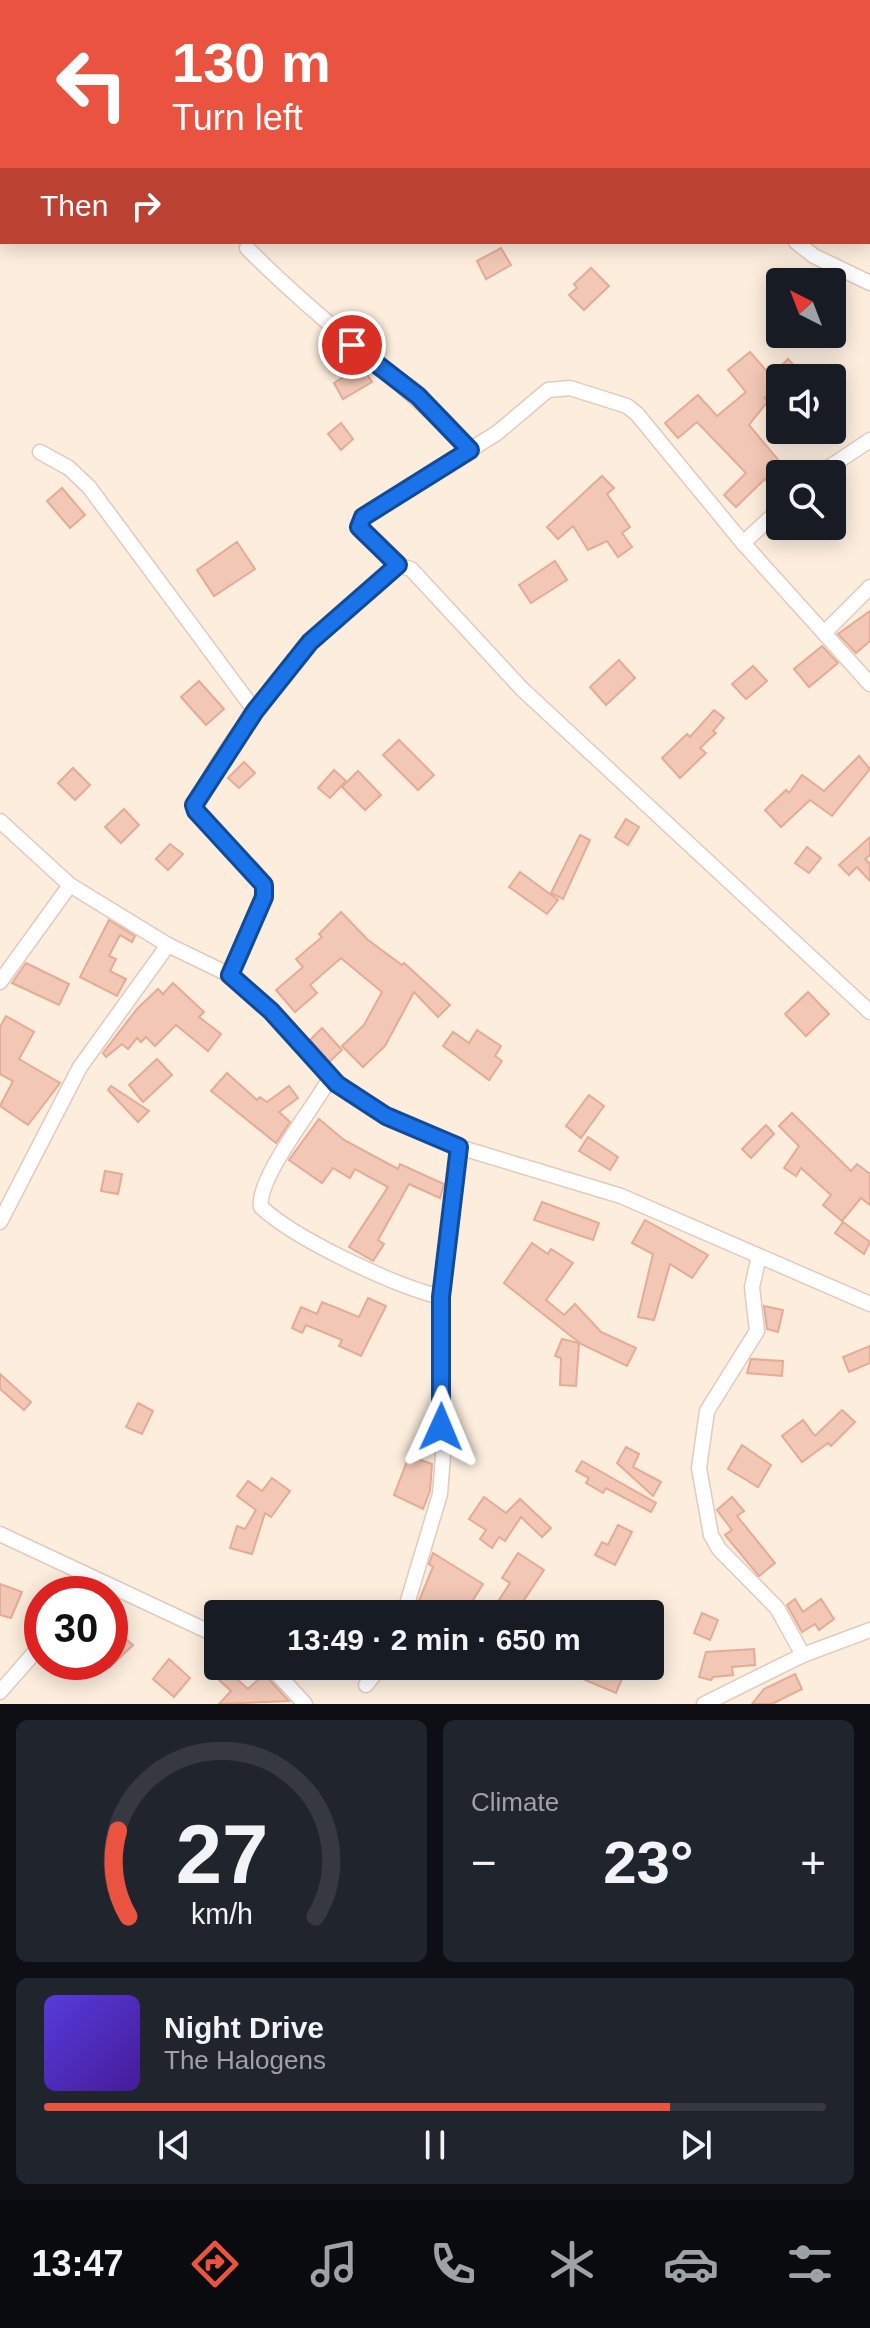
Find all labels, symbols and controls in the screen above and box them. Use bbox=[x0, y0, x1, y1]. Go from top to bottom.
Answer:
text: 130 m bbox=[172, 31, 331, 94]
icon: left bbox=[40, 32, 144, 136]
text: Turn left bbox=[172, 97, 303, 138]
icon: right bbox=[124, 184, 168, 228]
text: Then bbox=[40, 189, 108, 222]
north arrow bbox=[766, 268, 846, 348]
map controls bbox=[766, 268, 846, 540]
pin bbox=[318, 311, 386, 379]
icon: arrive bbox=[330, 323, 374, 367]
button: sound bbox=[766, 364, 846, 444]
button: search bbox=[766, 460, 846, 540]
position arrow bbox=[399, 1385, 483, 1469]
speed limit sign: 30 bbox=[24, 1576, 128, 1680]
text: 13:49 · 2 min · 650 m bbox=[287, 1623, 581, 1656]
text: Climate bbox=[471, 1787, 559, 1817]
text: 27 bbox=[175, 1808, 268, 1901]
text: 23° bbox=[603, 1829, 694, 1896]
text: − bbox=[471, 1838, 497, 1887]
text: + bbox=[800, 1838, 826, 1887]
text: km/h bbox=[191, 1898, 252, 1930]
text: Night Drive bbox=[164, 2011, 324, 2044]
text: The Halogens bbox=[164, 2045, 326, 2075]
icon: previous bbox=[152, 2123, 196, 2167]
icon: pause bbox=[413, 2123, 457, 2167]
icon: next bbox=[674, 2123, 718, 2167]
icon: directions bbox=[187, 2236, 243, 2292]
icon: music bbox=[306, 2236, 362, 2292]
icon: phone bbox=[425, 2236, 481, 2292]
icon: climate bbox=[544, 2236, 600, 2292]
icon: car bbox=[663, 2236, 719, 2292]
icon: filters bbox=[782, 2236, 838, 2292]
text: 13:47 bbox=[32, 2243, 124, 2284]

